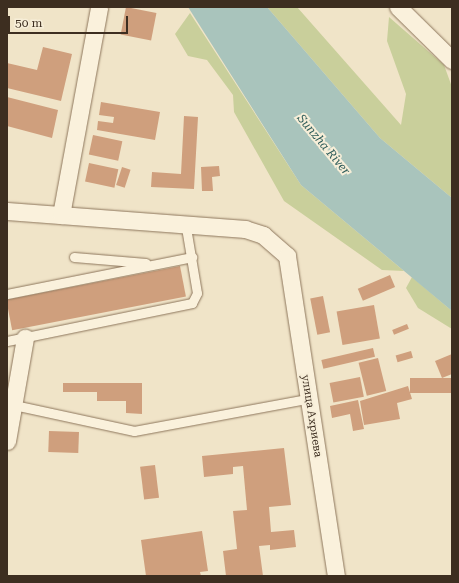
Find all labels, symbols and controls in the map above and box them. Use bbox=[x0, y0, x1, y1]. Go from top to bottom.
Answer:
scale bar bbox=[10, 8, 130, 34]
text: 50 m bbox=[15, 16, 42, 30]
water label: Sunzha River bbox=[293, 112, 353, 178]
street label: улица Ахриева bbox=[298, 374, 324, 458]

